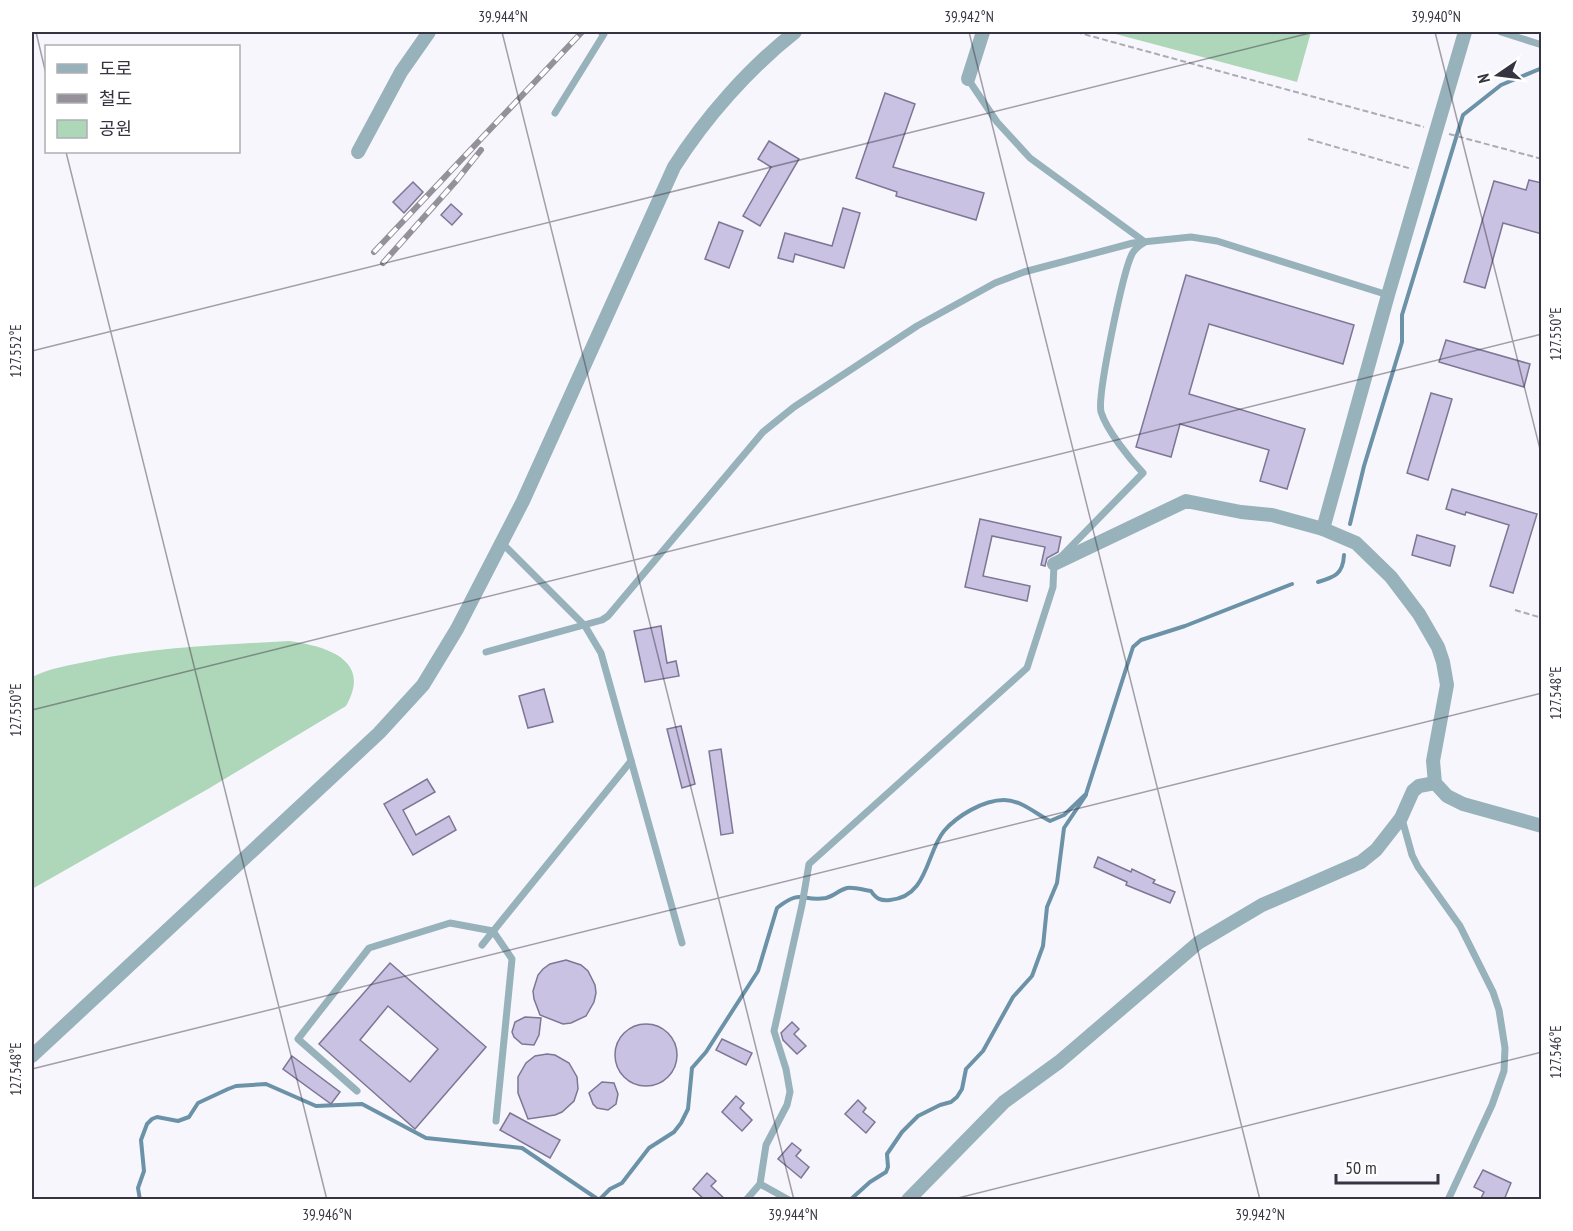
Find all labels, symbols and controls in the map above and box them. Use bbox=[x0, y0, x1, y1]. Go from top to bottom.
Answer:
text: 39.944°N bbox=[478, 7, 528, 26]
text: 39.942°N bbox=[944, 7, 994, 26]
text: 39.940°N bbox=[1411, 7, 1461, 26]
legend bbox=[45, 45, 240, 153]
north arrow bbox=[1468, 45, 1528, 105]
text: 도로 bbox=[99, 57, 132, 80]
text: N bbox=[1473, 72, 1494, 85]
text: 철도 bbox=[99, 87, 132, 110]
text: 공원 bbox=[99, 117, 132, 140]
text: 127.550°E bbox=[1546, 307, 1565, 361]
text: 127.552°E bbox=[6, 324, 25, 378]
text: 127.548°E bbox=[1546, 666, 1565, 720]
text: 127.550°E bbox=[6, 683, 25, 737]
text: 127.546°E bbox=[1546, 1025, 1565, 1079]
text: 127.548°E bbox=[6, 1042, 25, 1096]
scale bar bbox=[1336, 1147, 1438, 1185]
text: 50 m bbox=[1345, 1156, 1377, 1179]
text: 39.946°N bbox=[302, 1205, 352, 1224]
text: 39.944°N bbox=[768, 1205, 818, 1224]
text: 39.942°N bbox=[1235, 1205, 1285, 1224]

